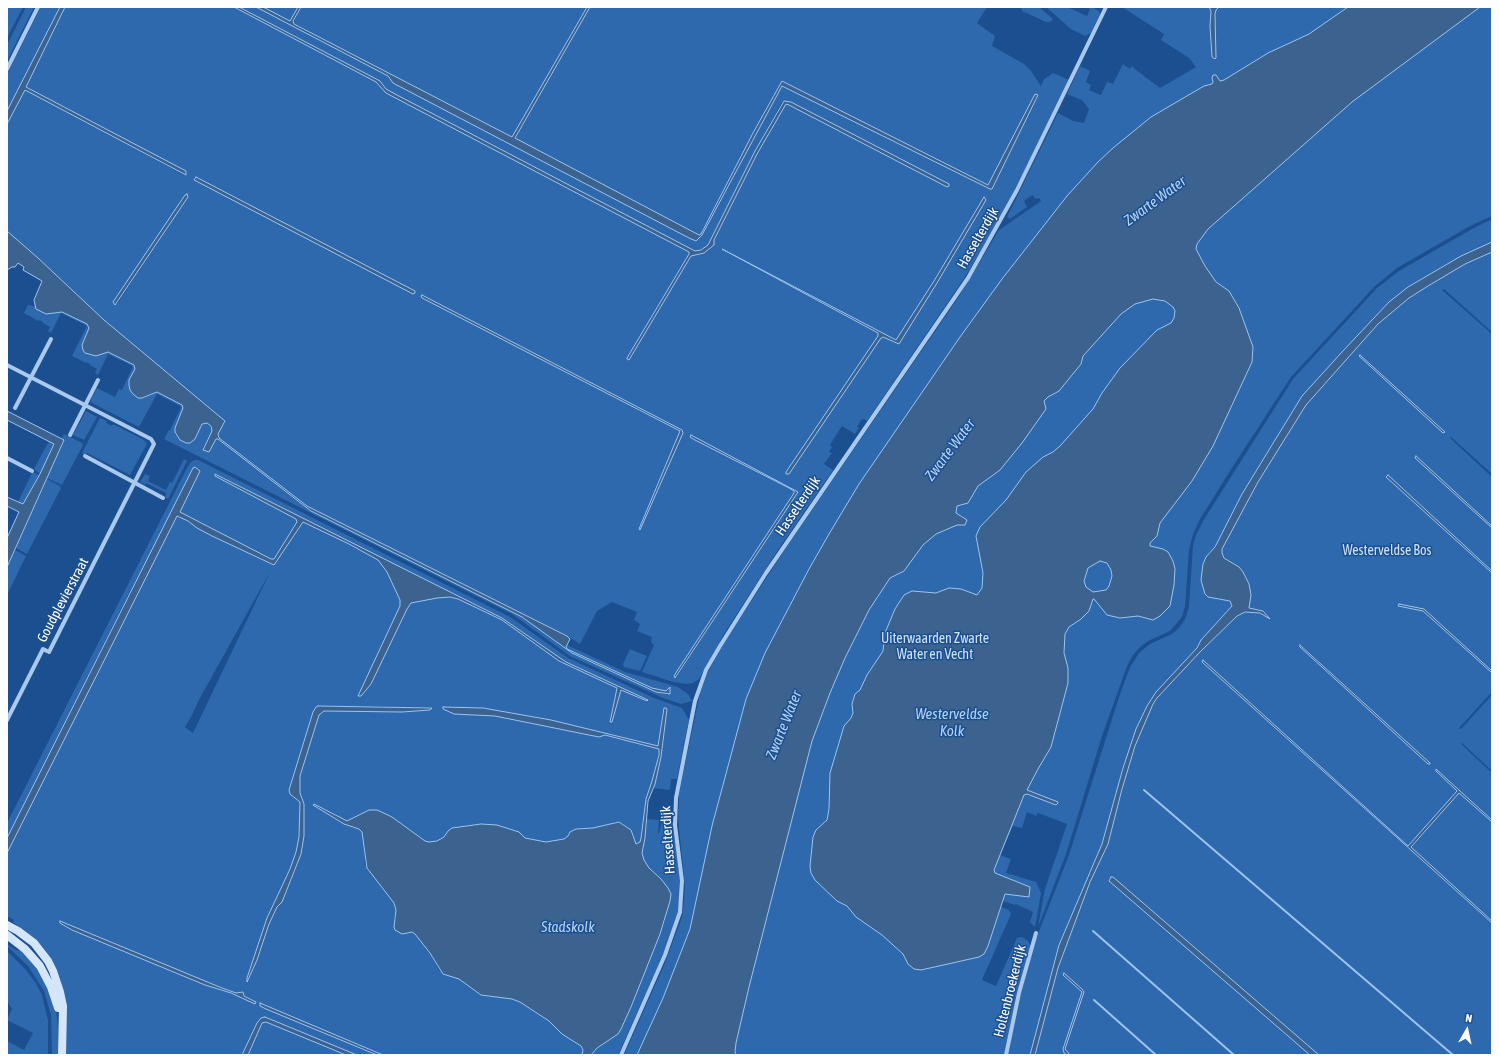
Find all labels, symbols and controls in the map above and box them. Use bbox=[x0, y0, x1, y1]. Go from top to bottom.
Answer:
water label: Zwarte Water bbox=[1120, 172, 1190, 230]
street label: Hasselterdijk bbox=[954, 204, 1002, 272]
water label: Zwarte Water bbox=[921, 416, 979, 484]
street label: Hasselterdijk bbox=[772, 473, 824, 539]
park label: Westerveldse Bos bbox=[1343, 543, 1431, 559]
street label: Goudplevierstraat bbox=[34, 555, 92, 645]
park label: Uiterwaarden Zwarte Water en Vecht bbox=[881, 631, 989, 664]
water label: Zwarte Water bbox=[762, 688, 806, 762]
water label: Westerveldse Kolk bbox=[915, 705, 989, 740]
street label: Hasselterdijk bbox=[657, 805, 679, 875]
water label: Stadskolk bbox=[541, 918, 595, 936]
street label: Holtenbroekerdijk bbox=[990, 943, 1030, 1039]
north arrow bbox=[1447, 1010, 1487, 1050]
text: N bbox=[1465, 1012, 1473, 1025]

